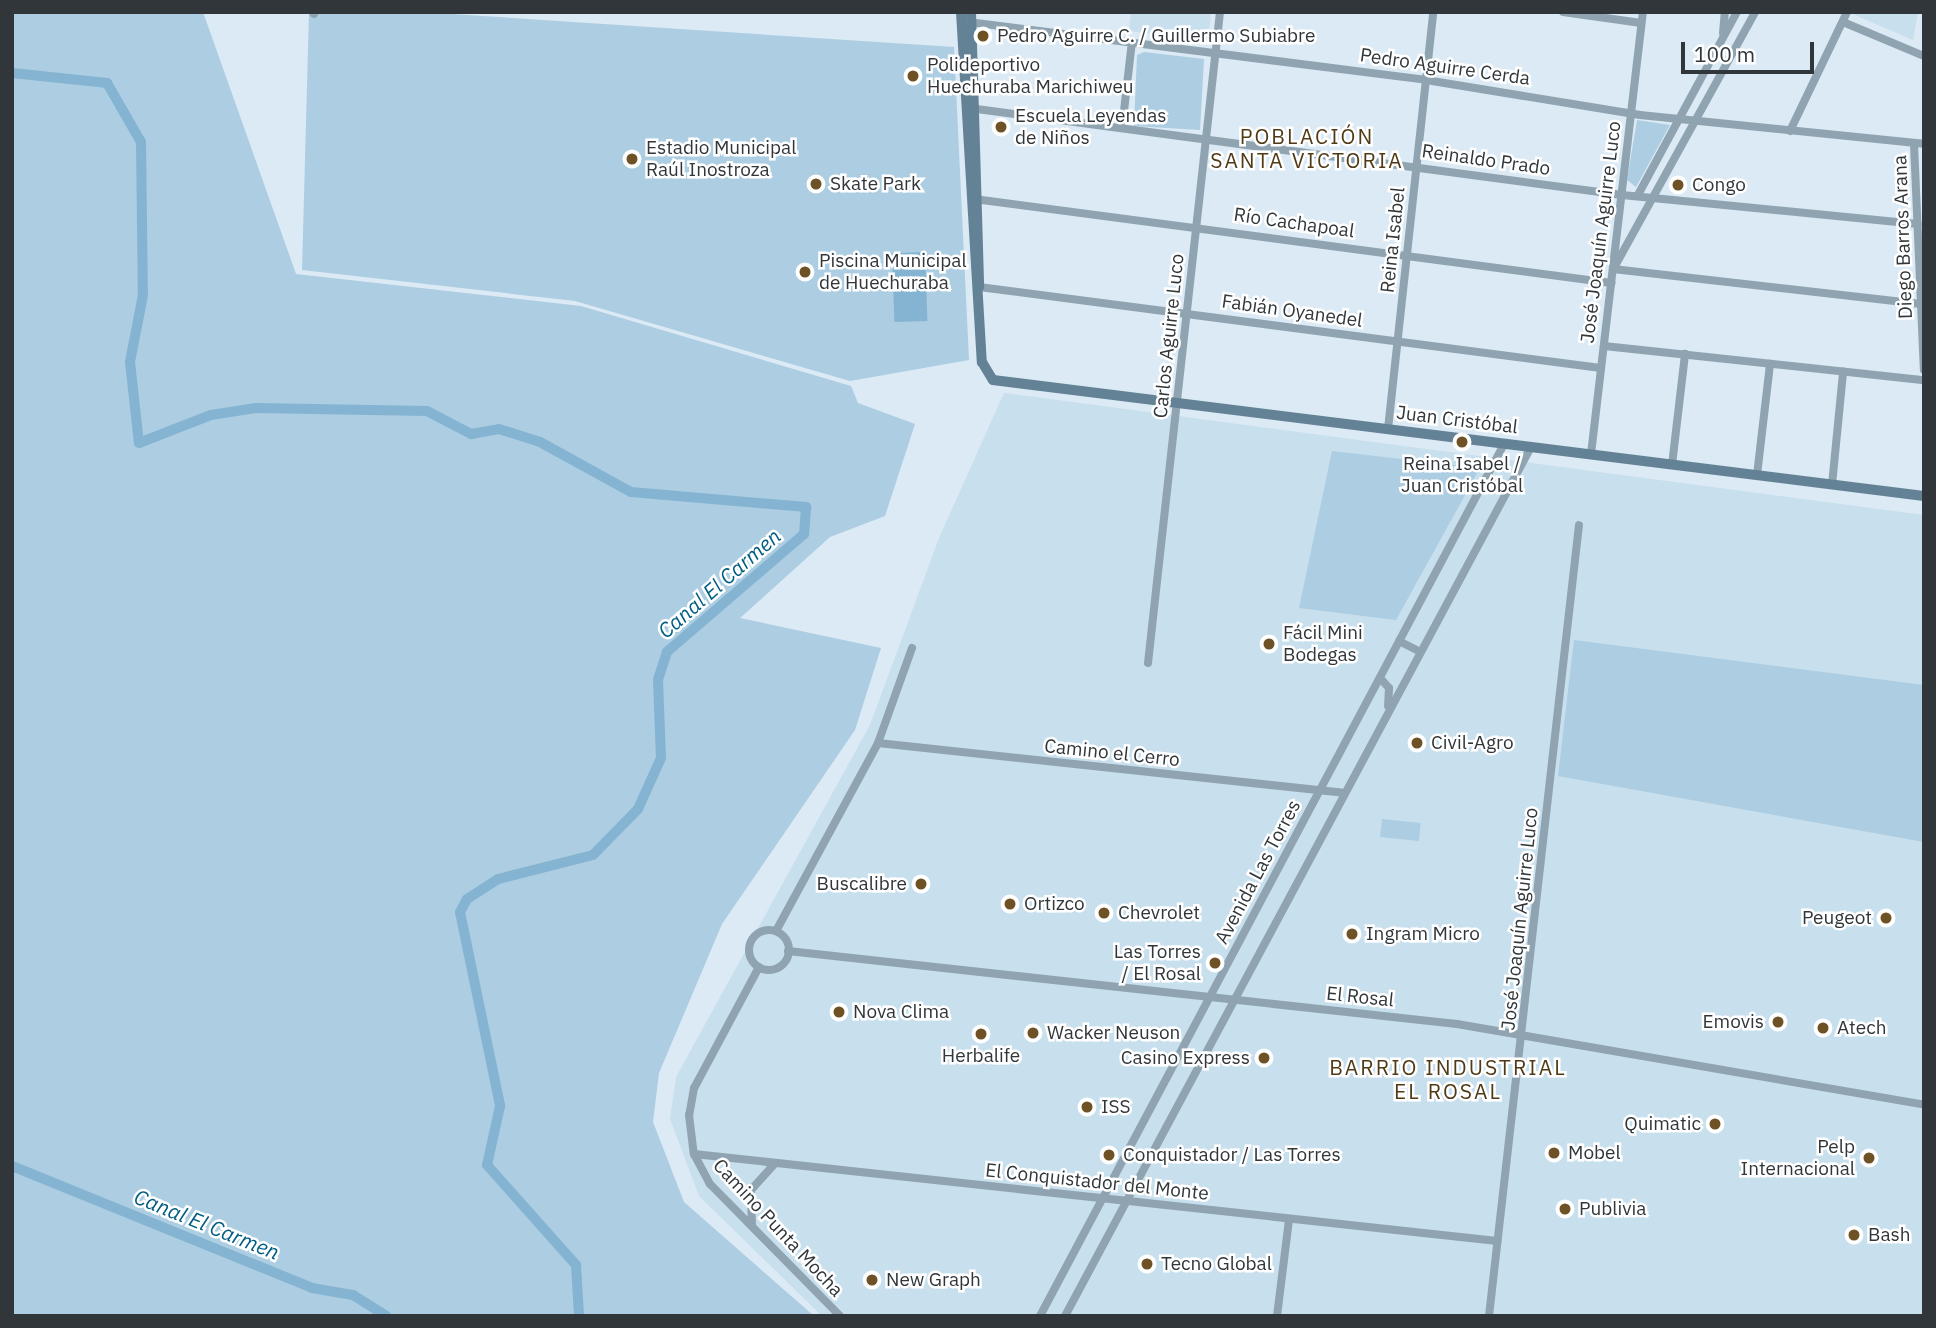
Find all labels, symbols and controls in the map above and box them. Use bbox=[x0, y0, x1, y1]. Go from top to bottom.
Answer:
place label: Pedro Aguirre C. / Guillermo Subiabre bbox=[997, 25, 1315, 47]
marker: Pedro Aguirre C. / Guillermo Subiabre bbox=[975, 28, 991, 44]
scale bar bbox=[1684, 28, 1817, 72]
text: 100 m bbox=[1694, 40, 1755, 68]
street label: Pedro Aguirre Cerda bbox=[1359, 44, 1531, 90]
place label: Polideportivo Huechuraba Marichiweu bbox=[927, 54, 1134, 98]
marker: Polideportivo Huechuraba Marichiweu bbox=[905, 68, 921, 84]
place label: Escuela Leyendas de Niños bbox=[1015, 105, 1167, 149]
marker: Escuela Leyendas de Niños bbox=[993, 119, 1009, 135]
street label: José Joaquín Aguirre Luco bbox=[1576, 120, 1626, 344]
district label: POBLACIÓN SANTA VICTORIA bbox=[1212, 123, 1402, 173]
place label: Estadio Municipal Raúl Inostroza bbox=[646, 137, 796, 181]
street label: Reinaldo Prado bbox=[1420, 140, 1552, 180]
marker: Estadio Municipal Raúl Inostroza bbox=[624, 151, 640, 167]
street label: Diego Barros Arana bbox=[1889, 155, 1917, 319]
place label: Skate Park bbox=[830, 173, 921, 195]
place label: Congo bbox=[1692, 174, 1746, 196]
marker: Skate Park bbox=[808, 176, 824, 192]
marker: Congo bbox=[1670, 177, 1686, 193]
street label: Reina Isabel bbox=[1376, 186, 1410, 294]
street label: Río Cachapoal bbox=[1232, 203, 1356, 243]
place label: Piscina Municipal de Huechuraba bbox=[819, 250, 967, 294]
street label: Carlos Aguirre Luco bbox=[1149, 253, 1189, 419]
marker: Piscina Municipal de Huechuraba bbox=[797, 264, 813, 280]
street label: Fabián Oyanedel bbox=[1220, 290, 1364, 332]
street label: Juan Cristóbal bbox=[1395, 401, 1519, 439]
marker: Reina Isabel / Juan Cristóbal bbox=[1454, 434, 1470, 450]
place label: Reina Isabel / Juan Cristóbal bbox=[1401, 453, 1523, 497]
water label: Canal El Carmen bbox=[652, 523, 786, 643]
place label: Fácil Mini Bodegas bbox=[1283, 622, 1363, 666]
marker: Fácil Mini Bodegas bbox=[1261, 636, 1277, 652]
place label: Civil-Agro bbox=[1431, 732, 1514, 754]
street label: Camino el Cerro bbox=[1043, 735, 1181, 771]
marker: Civil-Agro bbox=[1409, 735, 1425, 751]
street label: Avenida Las Torres bbox=[1210, 796, 1306, 948]
street label: José Joaquín Aguirre Luco bbox=[1497, 807, 1543, 1031]
place label: Buscalibre bbox=[817, 873, 907, 895]
marker: Buscalibre bbox=[913, 876, 929, 892]
place label: Ortizco bbox=[1024, 893, 1085, 915]
marker: Ortizco bbox=[1002, 896, 1018, 912]
place label: Chevrolet bbox=[1118, 902, 1200, 924]
marker: Chevrolet bbox=[1096, 905, 1112, 921]
place label: Peugeot bbox=[1802, 907, 1872, 929]
marker: Peugeot bbox=[1878, 910, 1894, 926]
place label: Ingram Micro bbox=[1366, 923, 1480, 945]
marker: Ingram Micro bbox=[1344, 926, 1360, 942]
place label: Las Torres / El Rosal bbox=[1114, 941, 1201, 985]
marker: Las Torres / El Rosal bbox=[1207, 955, 1223, 971]
street label: El Rosal bbox=[1325, 982, 1395, 1012]
place label: Nova Clima bbox=[853, 1001, 949, 1023]
marker: Nova Clima bbox=[831, 1004, 847, 1020]
place label: Emovis bbox=[1702, 1011, 1764, 1033]
marker: Emovis bbox=[1770, 1014, 1786, 1030]
place label: Atech bbox=[1837, 1017, 1886, 1039]
marker: Atech bbox=[1815, 1020, 1831, 1036]
place label: Wacker Neuson bbox=[1047, 1022, 1180, 1044]
marker: Wacker Neuson bbox=[1025, 1025, 1041, 1041]
marker: Herbalife bbox=[973, 1026, 989, 1042]
place label: Herbalife bbox=[942, 1045, 1020, 1067]
place label: Casino Express bbox=[1121, 1047, 1250, 1069]
marker: Casino Express bbox=[1256, 1050, 1272, 1066]
district label: BARRIO INDUSTRIAL EL ROSAL bbox=[1331, 1054, 1565, 1104]
place label: ISS bbox=[1101, 1096, 1130, 1118]
marker: ISS bbox=[1079, 1099, 1095, 1115]
place label: Quimatic bbox=[1624, 1113, 1701, 1135]
marker: Quimatic bbox=[1707, 1116, 1723, 1132]
place label: Pelp Internacional bbox=[1741, 1136, 1855, 1180]
place label: Mobel bbox=[1568, 1142, 1621, 1164]
place label: Conquistador / Las Torres bbox=[1123, 1144, 1341, 1166]
marker: Mobel bbox=[1546, 1145, 1562, 1161]
marker: Conquistador / Las Torres bbox=[1101, 1147, 1117, 1163]
marker: Pelp Internacional bbox=[1861, 1150, 1877, 1166]
street label: Camino Punta Mocha bbox=[708, 1154, 848, 1302]
street label: El Conquistador del Monte bbox=[984, 1159, 1210, 1205]
water label: Canal El Carmen bbox=[131, 1183, 283, 1265]
place label: Publivia bbox=[1579, 1198, 1646, 1220]
marker: Publivia bbox=[1557, 1201, 1573, 1217]
place label: Bash bbox=[1868, 1224, 1911, 1246]
marker: Bash bbox=[1846, 1227, 1862, 1243]
place label: Tecno Global bbox=[1161, 1253, 1272, 1275]
marker: Tecno Global bbox=[1139, 1256, 1155, 1272]
place label: New Graph bbox=[886, 1269, 981, 1291]
marker: New Graph bbox=[864, 1272, 880, 1288]

